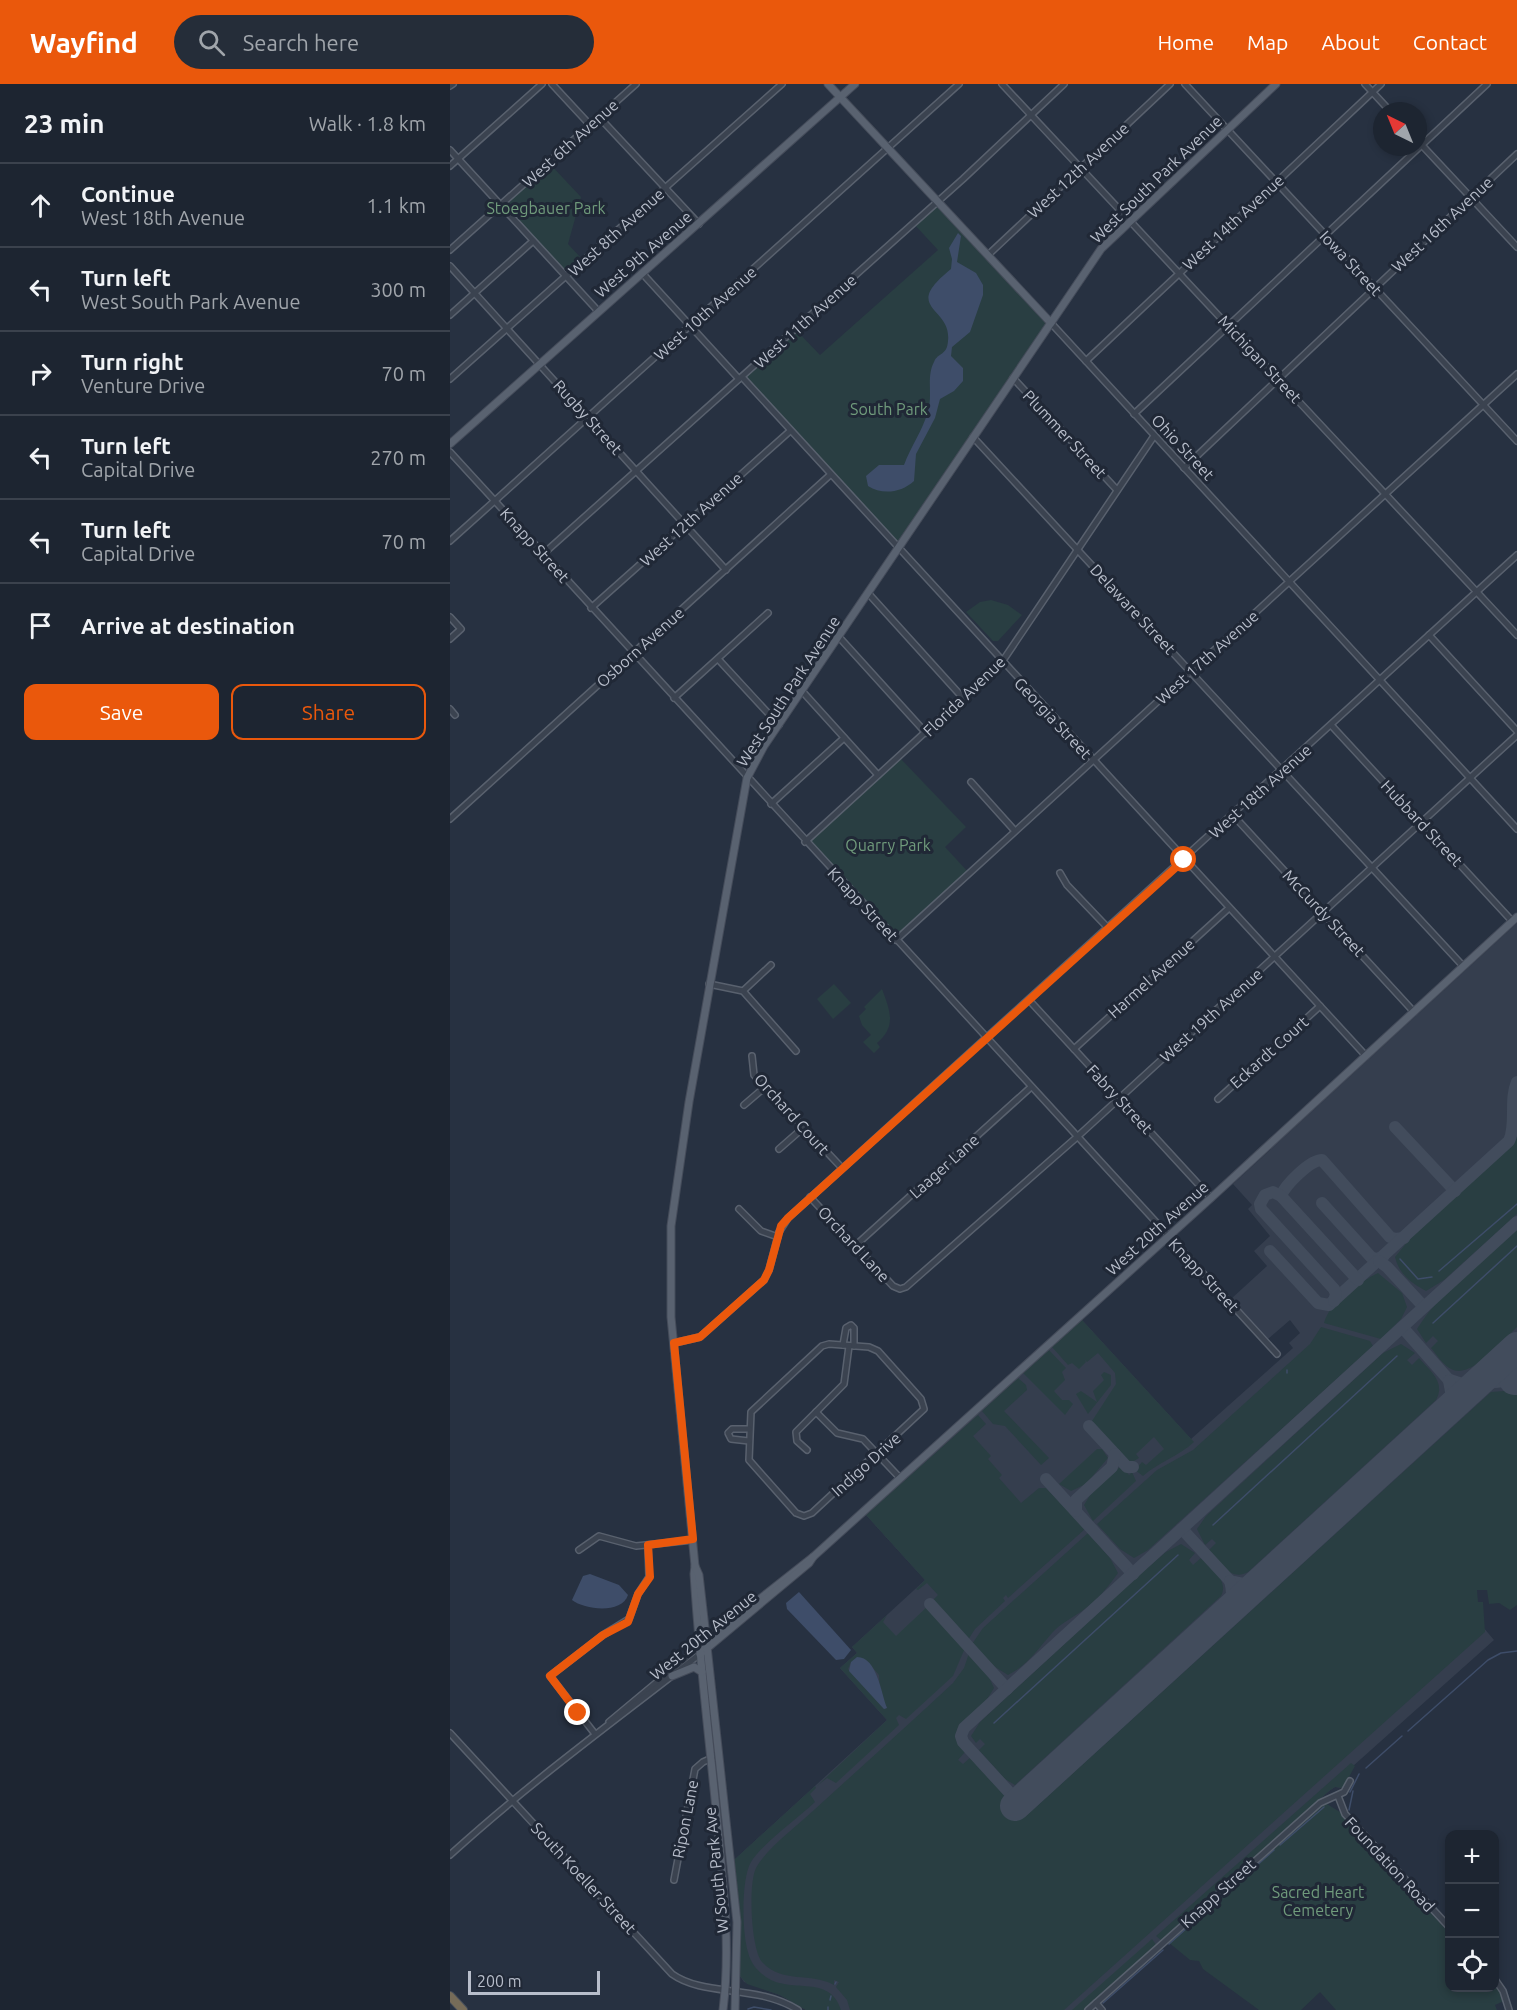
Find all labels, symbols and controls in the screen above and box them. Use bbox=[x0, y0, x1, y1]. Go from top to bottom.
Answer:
search box bbox=[174, 15, 594, 69]
icon: search bbox=[195, 26, 228, 59]
text: Wayfind bbox=[30, 27, 138, 58]
text: Search here bbox=[243, 30, 359, 55]
text: Home bbox=[1157, 30, 1214, 54]
text: Map bbox=[1247, 30, 1288, 54]
text: About bbox=[1321, 30, 1380, 54]
text: Contact bbox=[1413, 30, 1487, 54]
street label: West 6th Avenue bbox=[519, 95, 621, 191]
north arrow bbox=[1373, 102, 1427, 156]
text: 23 min bbox=[24, 109, 104, 138]
text: Walk · 1.8 km bbox=[309, 112, 426, 135]
street label: West South Park Avenue bbox=[1087, 112, 1225, 246]
street label: West 12th Avenue bbox=[1024, 119, 1132, 221]
street label: West 14th Avenue bbox=[1179, 171, 1287, 273]
street label: West 16th Avenue bbox=[1388, 173, 1496, 275]
text: Continue bbox=[81, 181, 175, 206]
street label: West 8th Avenue bbox=[565, 184, 667, 280]
icon: ahead bbox=[24, 189, 57, 222]
text: 1.1 km bbox=[367, 194, 426, 217]
park label: Stoegbauer Park bbox=[486, 199, 606, 217]
text: West 18th Avenue bbox=[81, 206, 245, 229]
street label: West 9th Avenue bbox=[591, 207, 695, 301]
street label: Iowa Street bbox=[1316, 227, 1386, 300]
street label: West 10th Avenue bbox=[650, 262, 760, 364]
text: Turn left bbox=[81, 265, 171, 290]
street label: West 11th Avenue bbox=[750, 270, 860, 372]
icon: left bbox=[24, 273, 57, 306]
text: 300 m bbox=[370, 278, 426, 301]
text: West South Park Avenue bbox=[81, 290, 301, 313]
street label: Michigan Street bbox=[1215, 311, 1306, 407]
text: Turn right bbox=[81, 349, 183, 374]
icon: right bbox=[24, 357, 57, 390]
text: 70 m bbox=[382, 362, 426, 385]
text: Venture Drive bbox=[81, 374, 205, 397]
street label: Rugby Street bbox=[550, 376, 627, 458]
street label: Plummer Street bbox=[1020, 386, 1111, 482]
park label: South Park bbox=[850, 400, 928, 418]
street label: Ohio Street bbox=[1148, 410, 1218, 484]
text: Turn left bbox=[81, 433, 171, 458]
icon: left bbox=[24, 441, 57, 474]
text: 270 m bbox=[370, 446, 426, 469]
text: Capital Drive bbox=[81, 458, 195, 481]
street label: West 12th Avenue bbox=[636, 468, 746, 570]
street label: Knapp Street bbox=[497, 504, 574, 587]
text: Turn left bbox=[81, 517, 171, 542]
icon: left bbox=[24, 525, 57, 558]
text: 70 m bbox=[382, 530, 426, 553]
text: Capital Drive bbox=[81, 542, 195, 565]
street label: Delaware Street bbox=[1087, 560, 1180, 658]
street label: Osborn Avenue bbox=[593, 603, 687, 691]
street label: West 17th Avenue bbox=[1152, 606, 1262, 708]
icon: arrive bbox=[24, 609, 57, 642]
street label: West South Park Avenue bbox=[733, 612, 843, 770]
text: Arrive at destination bbox=[81, 613, 295, 638]
street label: Florida Avenue bbox=[919, 652, 1009, 740]
street label: Georgia Street bbox=[1011, 674, 1096, 763]
button: Save bbox=[24, 684, 219, 740]
button: Share bbox=[231, 684, 426, 740]
street label: West 18th Avenue bbox=[1205, 740, 1315, 842]
street label: Hubbard Street bbox=[1378, 776, 1467, 870]
park label: Quarry Park bbox=[845, 836, 931, 854]
route start bbox=[1170, 846, 1196, 872]
street label: Knapp Street bbox=[824, 863, 902, 945]
street label: McCurdy Street bbox=[1279, 866, 1369, 960]
street label: Harmel Avenue bbox=[1104, 935, 1198, 1021]
street label: West 19th Avenue bbox=[1156, 964, 1266, 1066]
street label: Eckardt Court bbox=[1226, 1012, 1312, 1092]
street label: Fabry Street bbox=[1083, 1061, 1157, 1138]
street label: Orchard Court bbox=[751, 1070, 834, 1159]
street label: Laager Lane bbox=[906, 1130, 982, 1202]
street label: West 20th Avenue bbox=[1102, 1177, 1212, 1279]
street label: Orchard Lane bbox=[814, 1202, 894, 1286]
street label: Knapp Street bbox=[1165, 1234, 1243, 1316]
street label: Indigo Drive bbox=[828, 1428, 904, 1500]
street label: West 20th Avenue bbox=[646, 1587, 760, 1683]
route end bbox=[564, 1699, 590, 1725]
street label: Ripon Lane bbox=[669, 1778, 701, 1860]
street label: W South Park Ave bbox=[700, 1806, 732, 1934]
street label: Foundation Road bbox=[1342, 1813, 1438, 1915]
street label: South Koeller Street bbox=[528, 1819, 641, 1938]
map controls bbox=[1445, 1830, 1499, 1992]
button: + bbox=[1445, 1830, 1499, 1884]
street label: Knapp Street bbox=[1177, 1854, 1260, 1931]
park label: Sacred Heart Cemetery bbox=[1272, 1883, 1365, 1919]
button: − bbox=[1445, 1884, 1499, 1938]
button: locate bbox=[1445, 1938, 1499, 1992]
scale bar bbox=[468, 1968, 600, 1996]
text: 200 m bbox=[477, 1972, 522, 1990]

